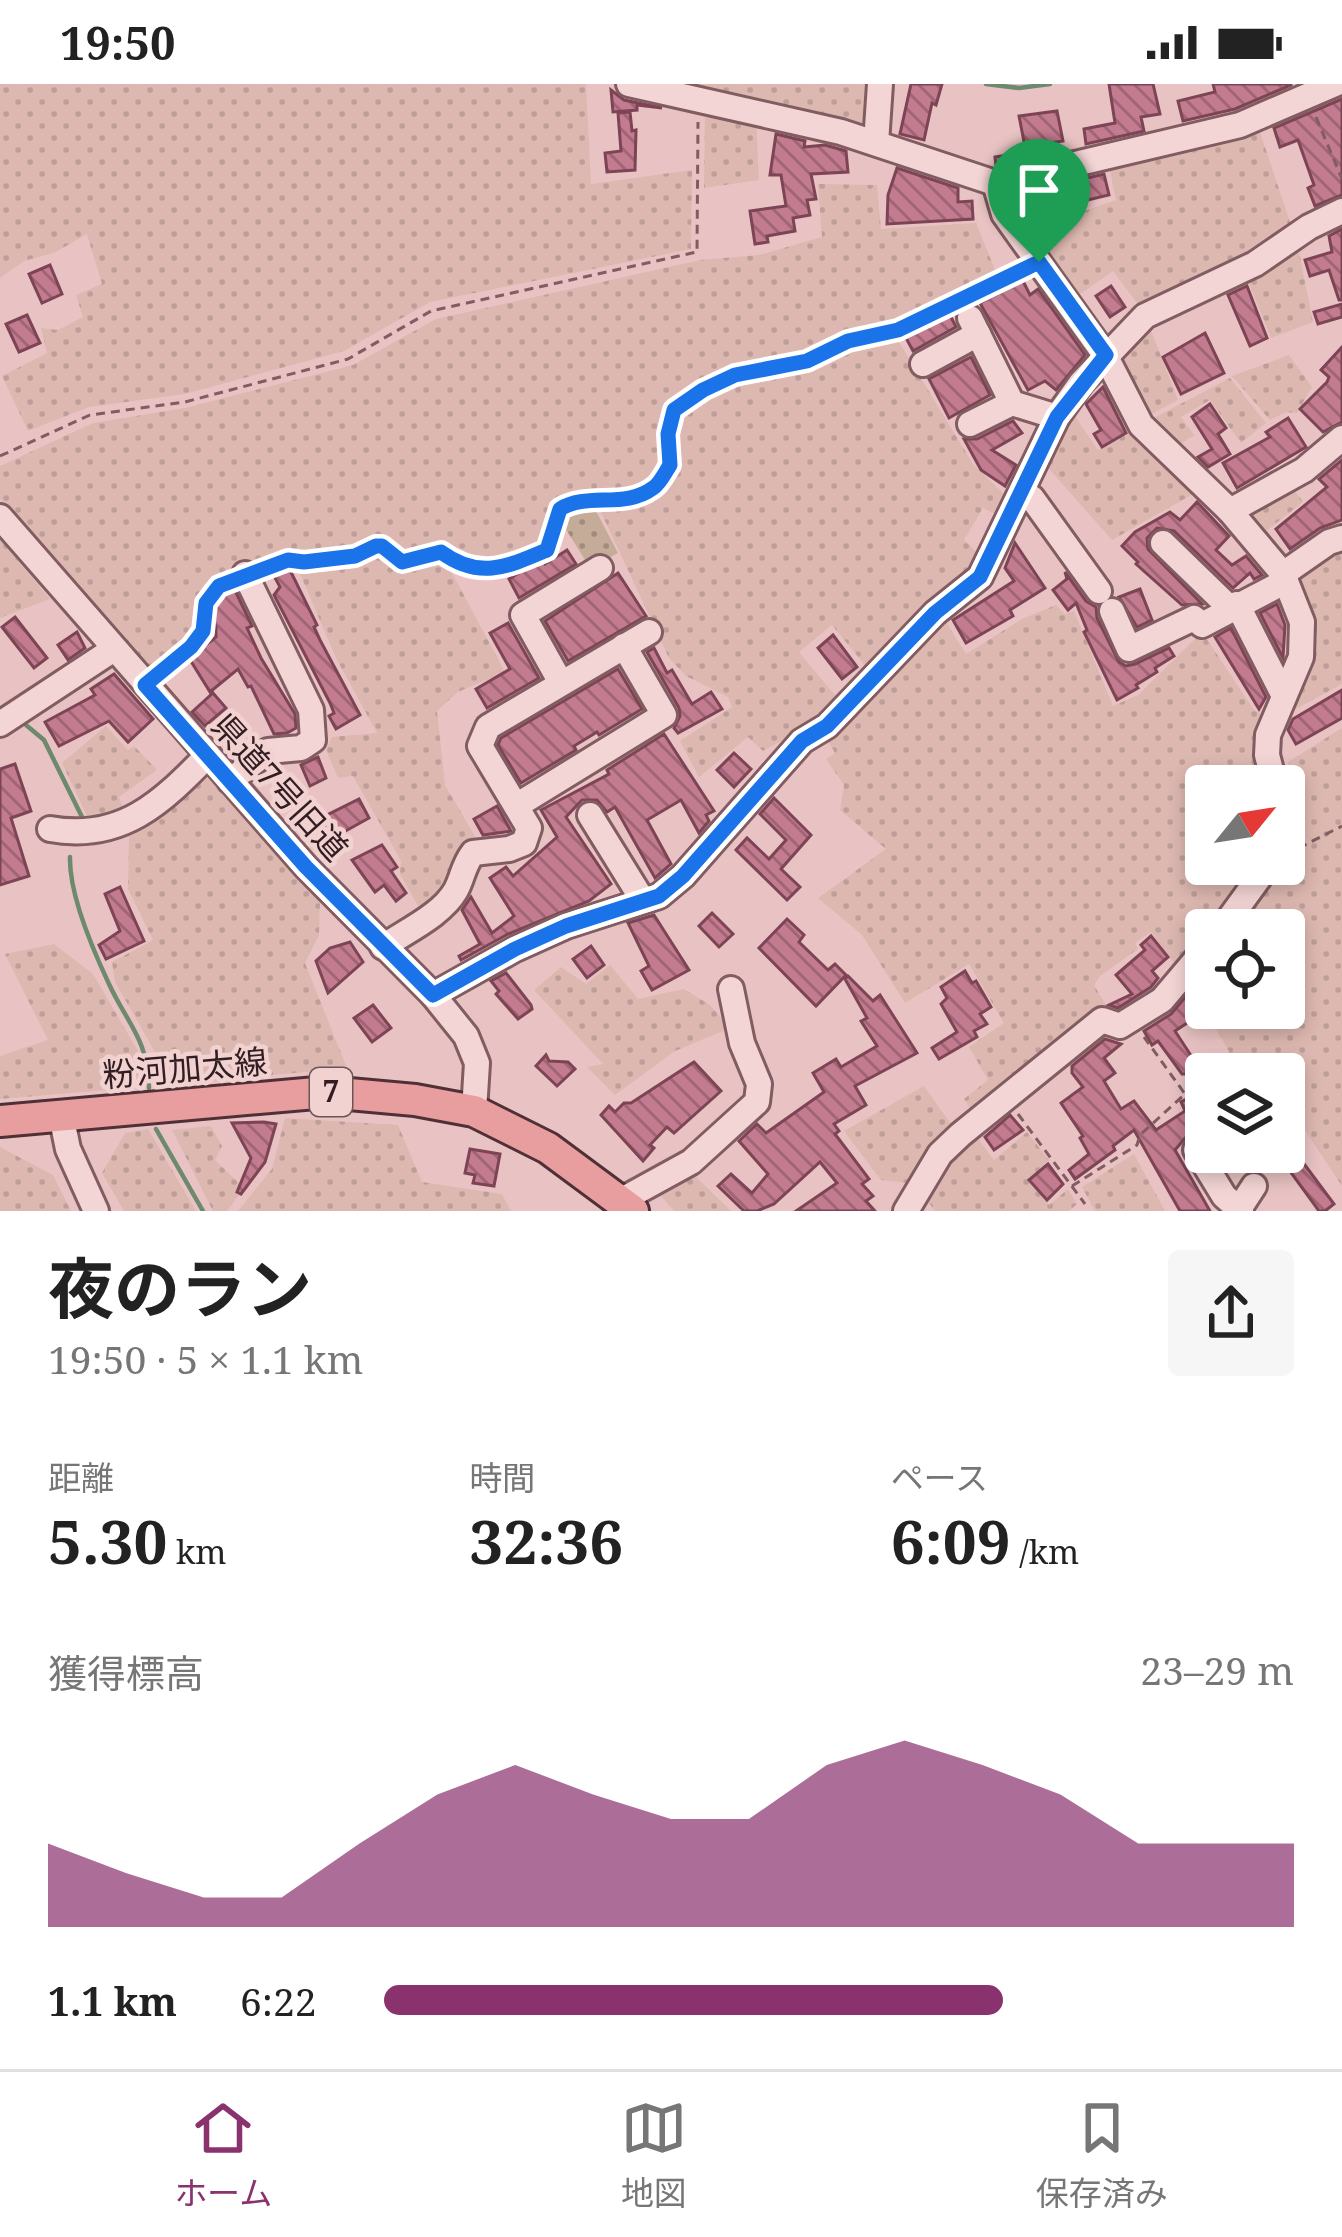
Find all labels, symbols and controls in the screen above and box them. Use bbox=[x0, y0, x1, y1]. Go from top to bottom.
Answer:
text: 19:50 bbox=[60, 12, 175, 73]
pin bbox=[988, 139, 1090, 262]
icon: arrive bbox=[1006, 157, 1072, 223]
street label: 県道7号旧道 bbox=[202, 703, 358, 870]
north arrow bbox=[1185, 765, 1305, 885]
map controls bbox=[1185, 765, 1305, 1173]
button: locate bbox=[1185, 909, 1305, 1029]
street label: 粉河加太線 bbox=[101, 1038, 269, 1097]
button: layers bbox=[1185, 1053, 1305, 1173]
road number: 7 bbox=[310, 1068, 352, 1116]
text: 夜のラン bbox=[48, 1242, 312, 1332]
button: share bbox=[1168, 1250, 1294, 1376]
text: 19:50 · 5 × 1.1 km bbox=[48, 1332, 363, 1385]
text: 距離 bbox=[48, 1455, 114, 1500]
text: 時間 bbox=[469, 1455, 535, 1500]
text: ペース bbox=[891, 1455, 988, 1500]
text: 5.30 bbox=[48, 1500, 167, 1582]
text: 32:36 bbox=[469, 1500, 623, 1582]
text: 6:09 bbox=[891, 1500, 1011, 1582]
text: km bbox=[167, 1529, 226, 1574]
text: /km bbox=[1011, 1529, 1079, 1574]
text: 23–29 m bbox=[1140, 1643, 1294, 1696]
text: 獲得標高 bbox=[48, 1646, 204, 1699]
text: 1.1 km bbox=[48, 1974, 177, 2027]
text: 6:22 bbox=[240, 1974, 317, 2027]
tab: ホーム bbox=[174, 2095, 272, 2215]
tab: 地図 bbox=[621, 2095, 687, 2215]
tab: 保存済み bbox=[1036, 2095, 1168, 2215]

